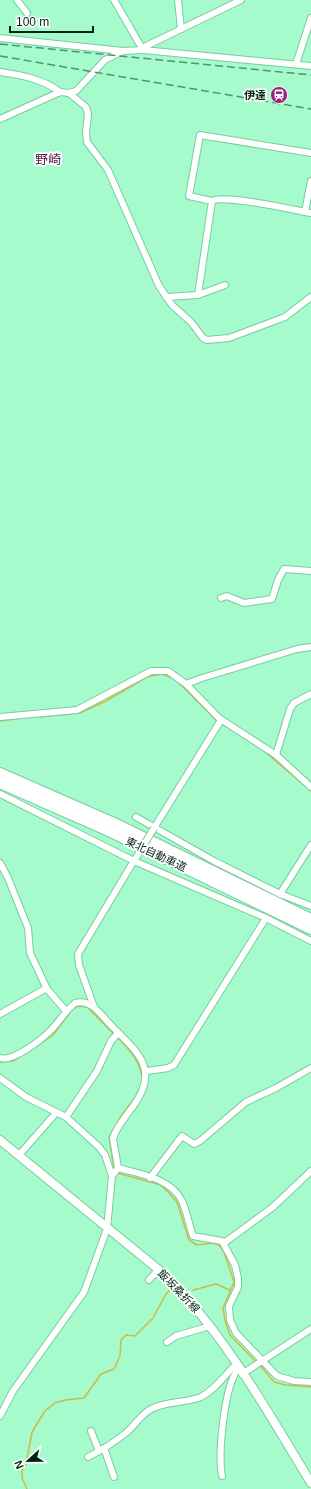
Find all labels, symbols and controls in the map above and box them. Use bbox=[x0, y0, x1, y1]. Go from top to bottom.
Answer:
scale bar bbox=[10, 8, 93, 34]
text: 100 m bbox=[16, 15, 49, 29]
station icon: 伊達 bbox=[269, 85, 289, 105]
place label: 伊達 bbox=[244, 89, 266, 101]
district label: 野崎 bbox=[35, 152, 61, 167]
street label: 東北自動車道 bbox=[124, 835, 188, 873]
street label: 飯坂桑折線 bbox=[156, 1267, 202, 1315]
north arrow bbox=[8, 1441, 48, 1481]
text: N bbox=[12, 1459, 26, 1471]

